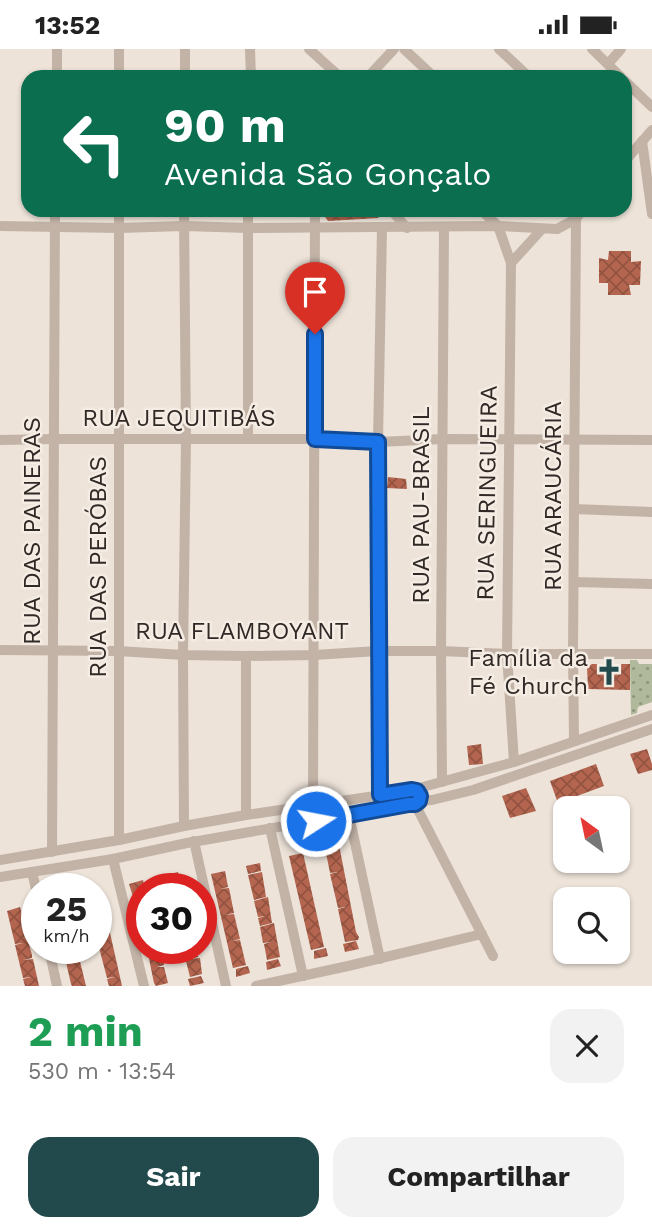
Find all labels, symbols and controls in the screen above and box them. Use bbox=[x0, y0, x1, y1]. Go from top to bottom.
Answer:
text: 13:52 bbox=[35, 10, 100, 40]
text: 90 m bbox=[164, 96, 286, 154]
icon: left bbox=[49, 98, 140, 189]
text: Avenida São Gonçalo bbox=[164, 155, 491, 193]
pin bbox=[285, 262, 345, 334]
icon: arrive bbox=[296, 273, 334, 311]
street label: RUA SERINGUEIRA bbox=[471, 385, 503, 601]
street label: RUA ARAUCÁRIA bbox=[539, 401, 567, 591]
street label: RUA JEQUITIBÁS bbox=[82, 404, 276, 432]
street label: RUA PAU-BRASIL bbox=[407, 406, 435, 604]
street label: RUA DAS PAINERAS bbox=[18, 417, 46, 645]
street label: RUA DAS PERÓBAS bbox=[84, 456, 112, 678]
street label: RUA FLAMBOYANT bbox=[135, 617, 349, 645]
place label: Família da Fé Church bbox=[468, 644, 588, 700]
church icon: Família da Fé Church bbox=[594, 657, 624, 687]
position arrow bbox=[279, 784, 353, 858]
north arrow bbox=[553, 796, 630, 873]
map controls bbox=[553, 796, 630, 964]
speed limit sign: 30 bbox=[126, 873, 217, 964]
button: search bbox=[553, 887, 630, 964]
text: 25 bbox=[46, 888, 87, 930]
text: km/h bbox=[43, 925, 90, 946]
text: 2 min bbox=[28, 1007, 143, 1056]
button: close bbox=[550, 1009, 624, 1083]
text: 530 m · 13:54 bbox=[28, 1058, 176, 1085]
button: Sair bbox=[28, 1137, 319, 1217]
button: Compartilhar bbox=[333, 1137, 624, 1217]

